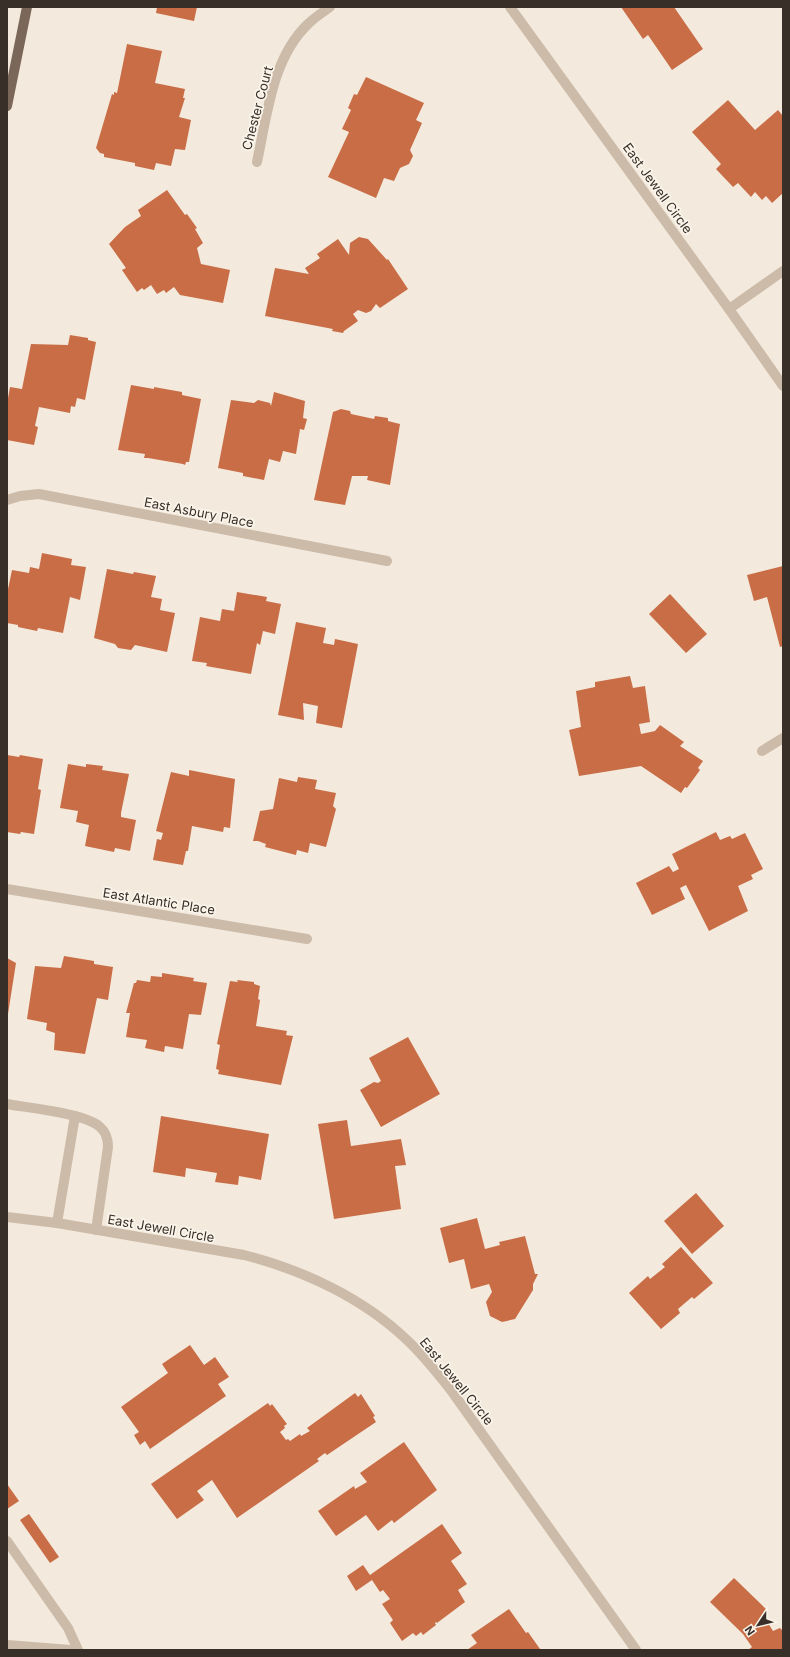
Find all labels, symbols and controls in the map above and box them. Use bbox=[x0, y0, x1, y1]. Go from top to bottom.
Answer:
street label: Chester Court bbox=[238, 64, 276, 152]
street label: East Jewell Circle bbox=[620, 140, 696, 236]
street label: East Asbury Place bbox=[143, 494, 255, 530]
street label: East Atlantic Place bbox=[102, 884, 216, 918]
street label: East Jewell Circle bbox=[106, 1211, 216, 1245]
street label: East Jewell Circle bbox=[417, 1334, 497, 1428]
north arrow bbox=[738, 1605, 778, 1645]
text: N bbox=[742, 1623, 758, 1638]

